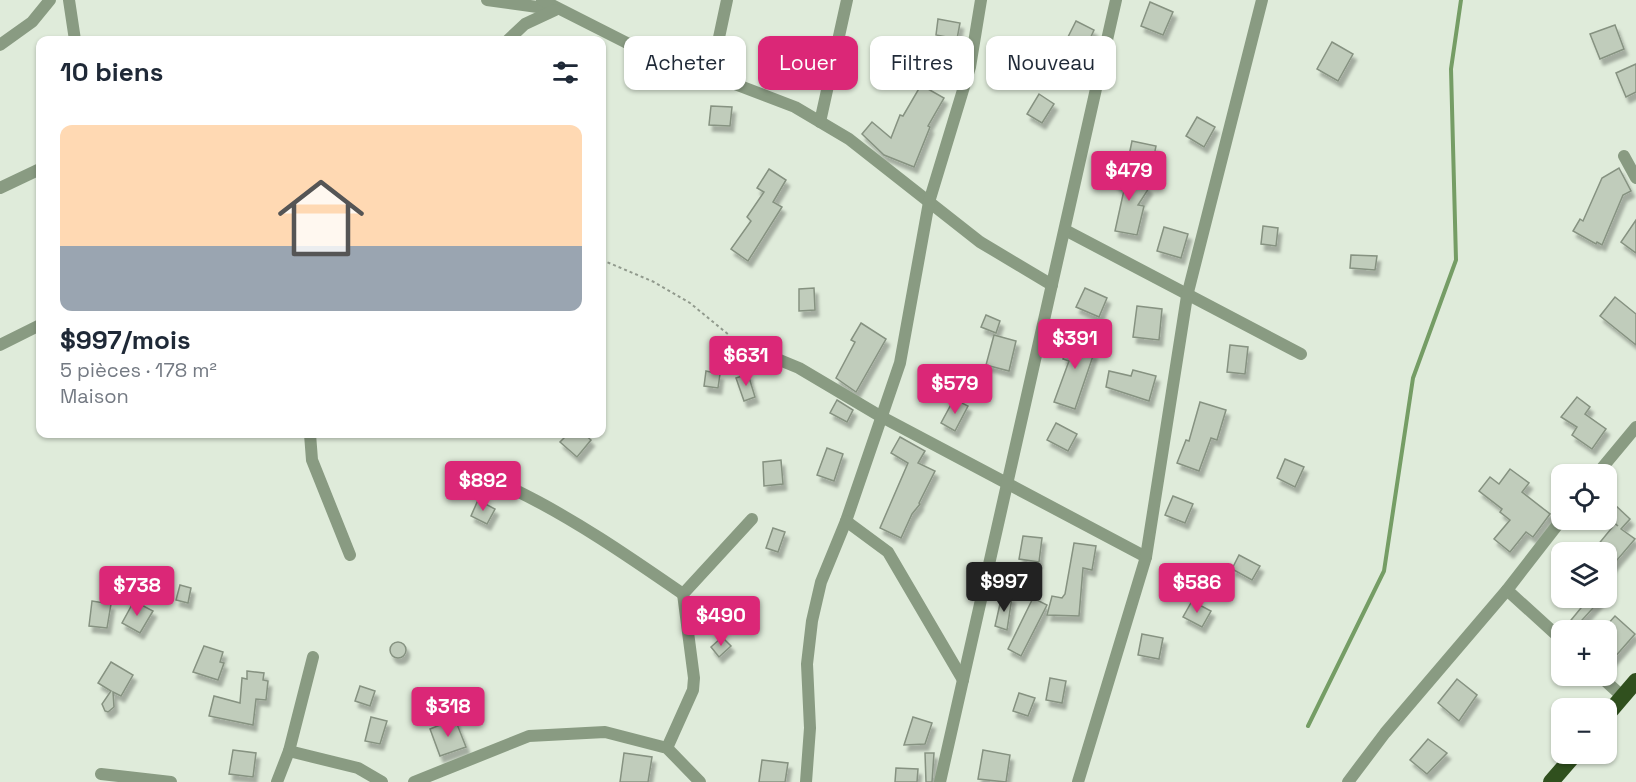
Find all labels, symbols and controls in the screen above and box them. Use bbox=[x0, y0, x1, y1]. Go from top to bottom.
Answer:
chip: Acheter bbox=[624, 36, 746, 90]
chip: Louer bbox=[758, 36, 858, 90]
chip: Filtres bbox=[870, 36, 974, 90]
chip: Nouveau bbox=[986, 36, 1116, 90]
text: 10 biens bbox=[60, 55, 163, 89]
icon: filters bbox=[549, 56, 582, 89]
pin: $479 bbox=[1093, 151, 1165, 202]
text: $479 bbox=[1105, 157, 1153, 183]
icon: home bbox=[267, 164, 375, 272]
pin: $391 bbox=[1039, 319, 1111, 370]
text: $997/mois bbox=[60, 323, 191, 357]
text: $391 bbox=[1052, 325, 1098, 351]
pin: $631 bbox=[710, 336, 782, 387]
text: $631 bbox=[723, 342, 769, 368]
text: 5 pièces · 178 m² bbox=[60, 357, 217, 383]
pin: $579 bbox=[919, 364, 991, 415]
text: $579 bbox=[931, 370, 979, 396]
text: Maison bbox=[60, 383, 129, 409]
pin: $892 bbox=[447, 461, 519, 512]
map controls bbox=[1551, 464, 1617, 764]
button: locate bbox=[1551, 464, 1617, 530]
text: $892 bbox=[459, 467, 507, 493]
button: layers bbox=[1551, 542, 1617, 608]
pin: $997 bbox=[968, 562, 1040, 613]
pin: $586 bbox=[1161, 563, 1233, 614]
pin: $738 bbox=[101, 566, 173, 617]
text: $997 bbox=[980, 568, 1028, 594]
text: $586 bbox=[1173, 569, 1221, 595]
text: $738 bbox=[113, 572, 161, 598]
pin: $490 bbox=[685, 596, 757, 647]
text: $490 bbox=[696, 602, 746, 628]
button: + bbox=[1551, 620, 1617, 686]
pin: $318 bbox=[412, 687, 484, 738]
text: $318 bbox=[426, 693, 470, 719]
button: − bbox=[1551, 698, 1617, 764]

